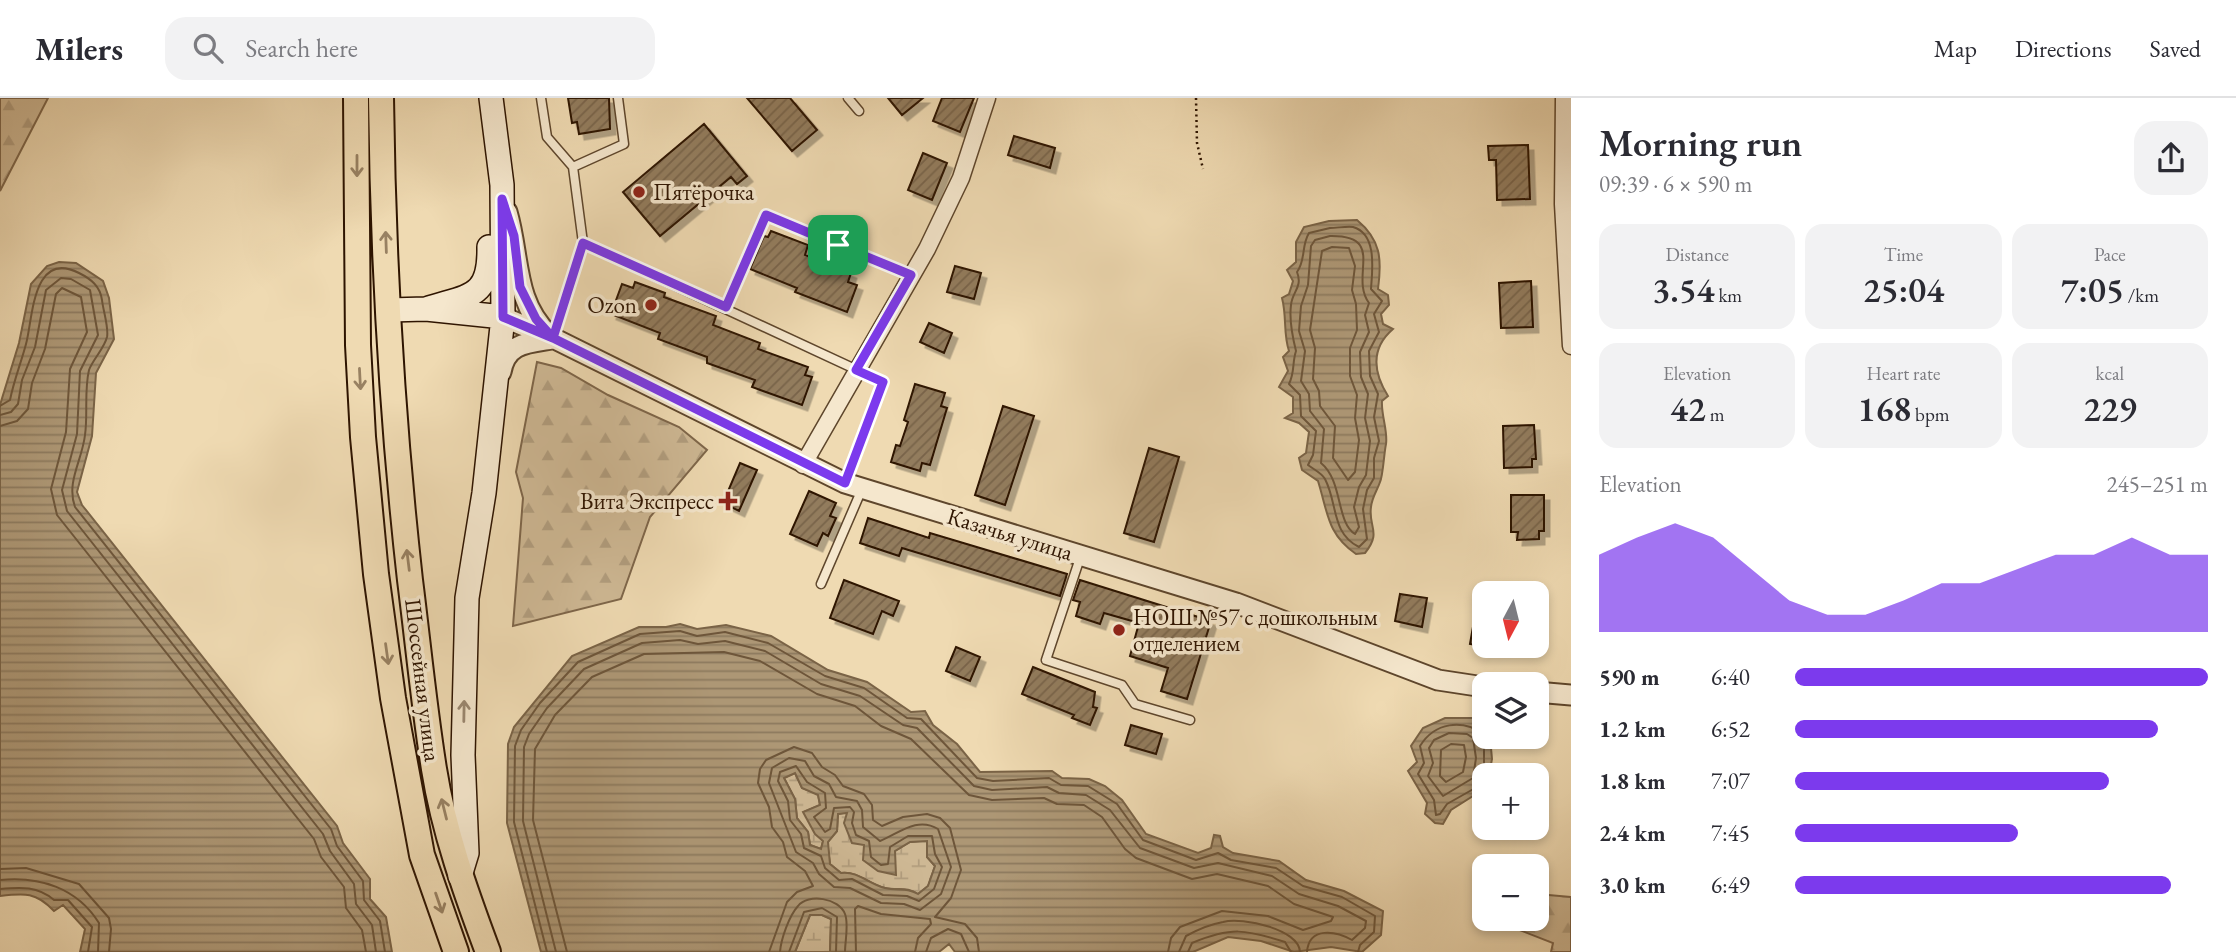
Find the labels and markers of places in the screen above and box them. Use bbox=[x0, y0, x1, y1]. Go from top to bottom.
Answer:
place label: Пятёрочка bbox=[653, 177, 755, 207]
marker: Пятёрочка bbox=[631, 184, 647, 200]
pin bbox=[808, 215, 868, 275]
place label: Ozon bbox=[587, 290, 637, 320]
marker: Ozon bbox=[643, 297, 659, 313]
place label: Вита Экспресс bbox=[580, 486, 714, 516]
marker: Вита Экспресс bbox=[720, 493, 736, 509]
place label: НОШ №57 с дошкольным отделением bbox=[1133, 602, 1378, 658]
marker: НОШ №57 с дошкольным отделением bbox=[1111, 622, 1127, 638]

